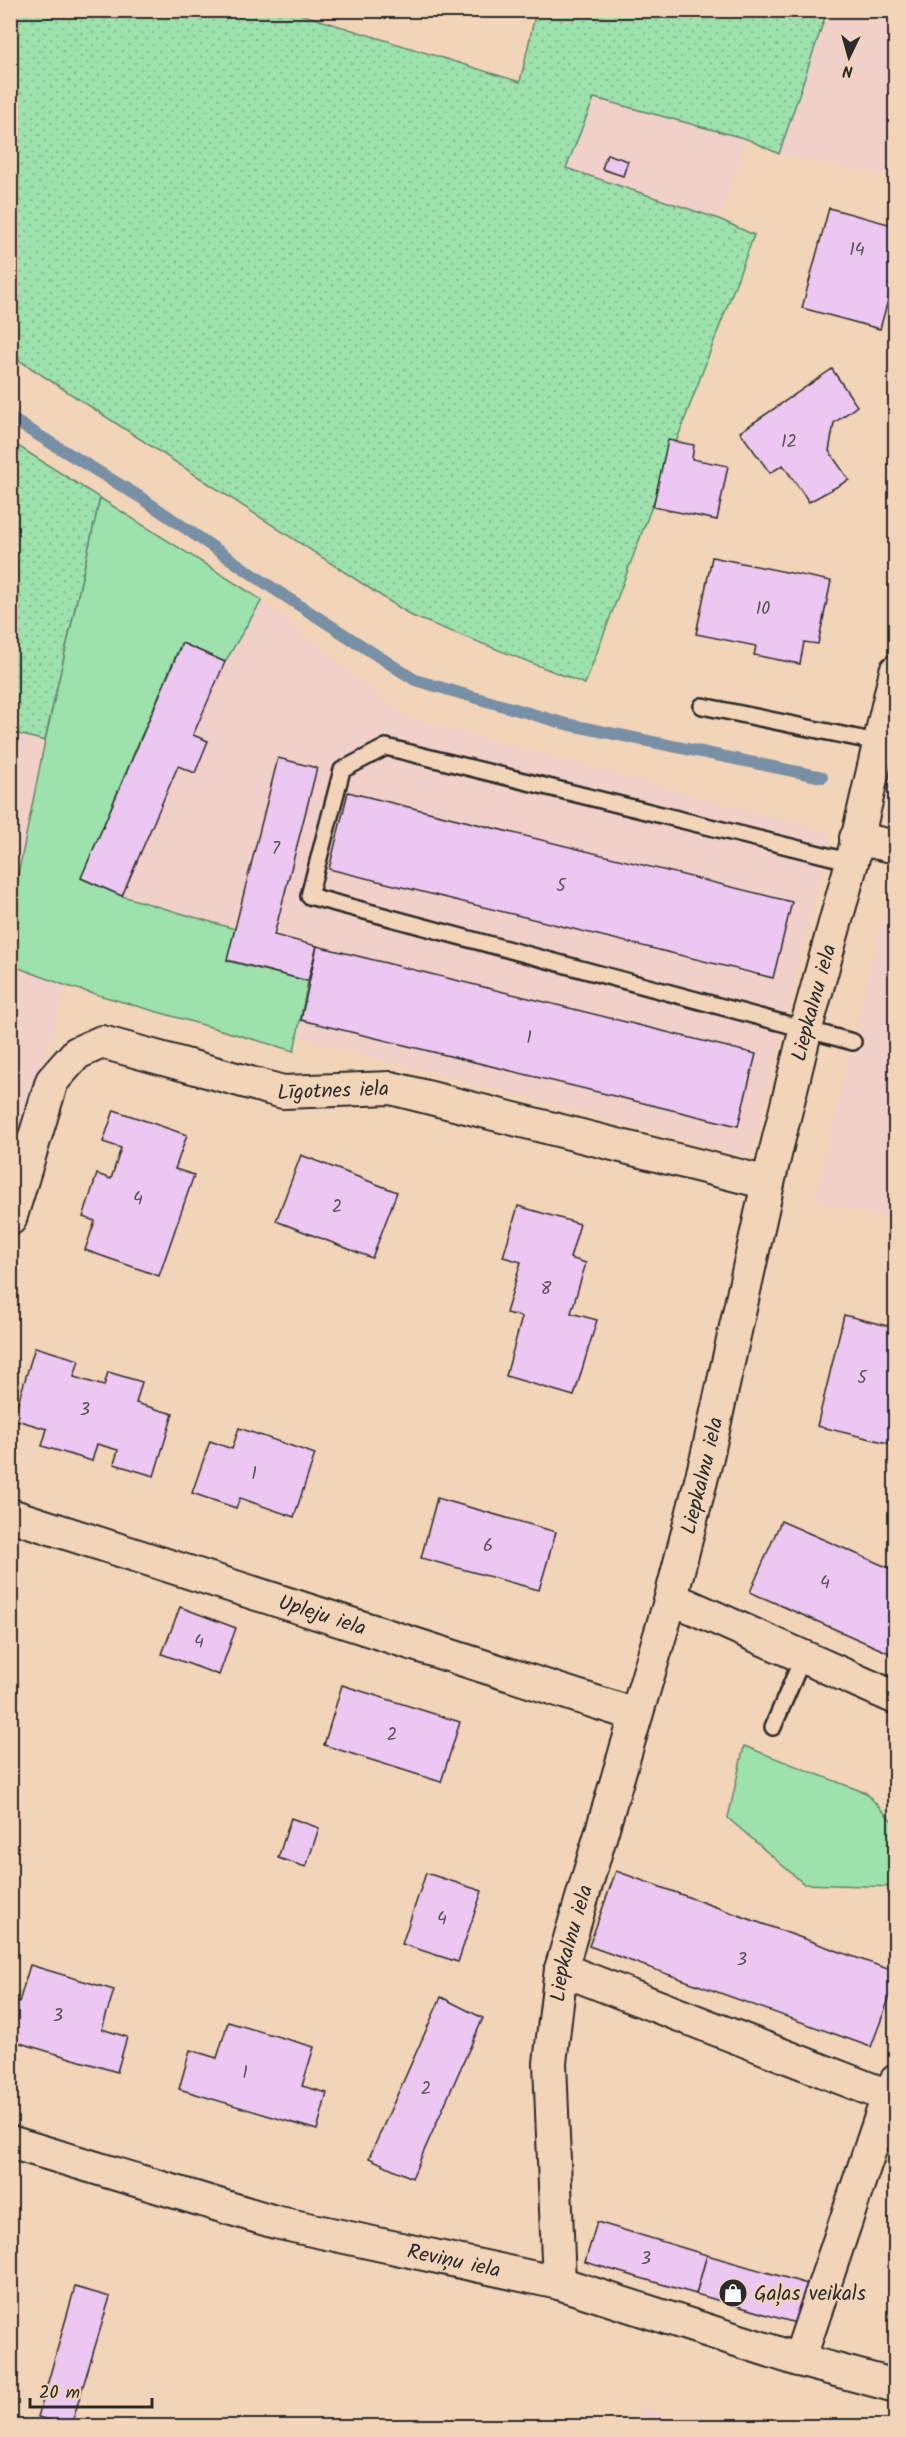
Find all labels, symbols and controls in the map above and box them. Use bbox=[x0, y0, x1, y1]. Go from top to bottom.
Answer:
north arrow bbox=[819, 27, 879, 87]
text: N bbox=[842, 58, 854, 83]
house number: 14 bbox=[849, 236, 865, 265]
house number: 12 bbox=[781, 428, 797, 457]
house number: 10 bbox=[756, 595, 770, 624]
house number: 7 bbox=[272, 835, 281, 864]
house number: 5 bbox=[556, 872, 567, 901]
street label: Liepkalnu iela bbox=[783, 941, 846, 1065]
house number: 1 bbox=[526, 1024, 532, 1053]
street label: Līgotnes iela bbox=[277, 1073, 390, 1110]
house number: 4 bbox=[133, 1185, 143, 1214]
house number: 2 bbox=[332, 1193, 342, 1222]
house number: 8 bbox=[541, 1275, 552, 1304]
house number: 5 bbox=[857, 1364, 868, 1393]
house number: 3 bbox=[80, 1396, 90, 1425]
street label: Liepkalnu iela bbox=[673, 1414, 733, 1538]
house number: 1 bbox=[251, 1460, 257, 1489]
house number: 6 bbox=[483, 1532, 493, 1561]
house number: 4 bbox=[820, 1569, 830, 1598]
street label: Upleju iela bbox=[274, 1587, 370, 1646]
house number: 4 bbox=[194, 1628, 204, 1657]
house number: 2 bbox=[387, 1721, 397, 1750]
street label: Liepkalnu iela bbox=[542, 1881, 603, 2004]
house number: 4 bbox=[437, 1905, 447, 1934]
house number: 3 bbox=[737, 1946, 747, 1975]
house number: 3 bbox=[53, 2002, 63, 2031]
house number: 1 bbox=[242, 2059, 248, 2088]
house number: 2 bbox=[421, 2075, 431, 2104]
street label: Reviņu iela bbox=[404, 2236, 504, 2288]
house number: 3 bbox=[641, 2245, 651, 2274]
shop icon: Gaļas veikals bbox=[717, 2277, 749, 2309]
place label: Gaļas veikals bbox=[754, 2278, 866, 2311]
scale bar bbox=[30, 2371, 152, 2409]
text: 20 m bbox=[39, 2379, 80, 2408]

